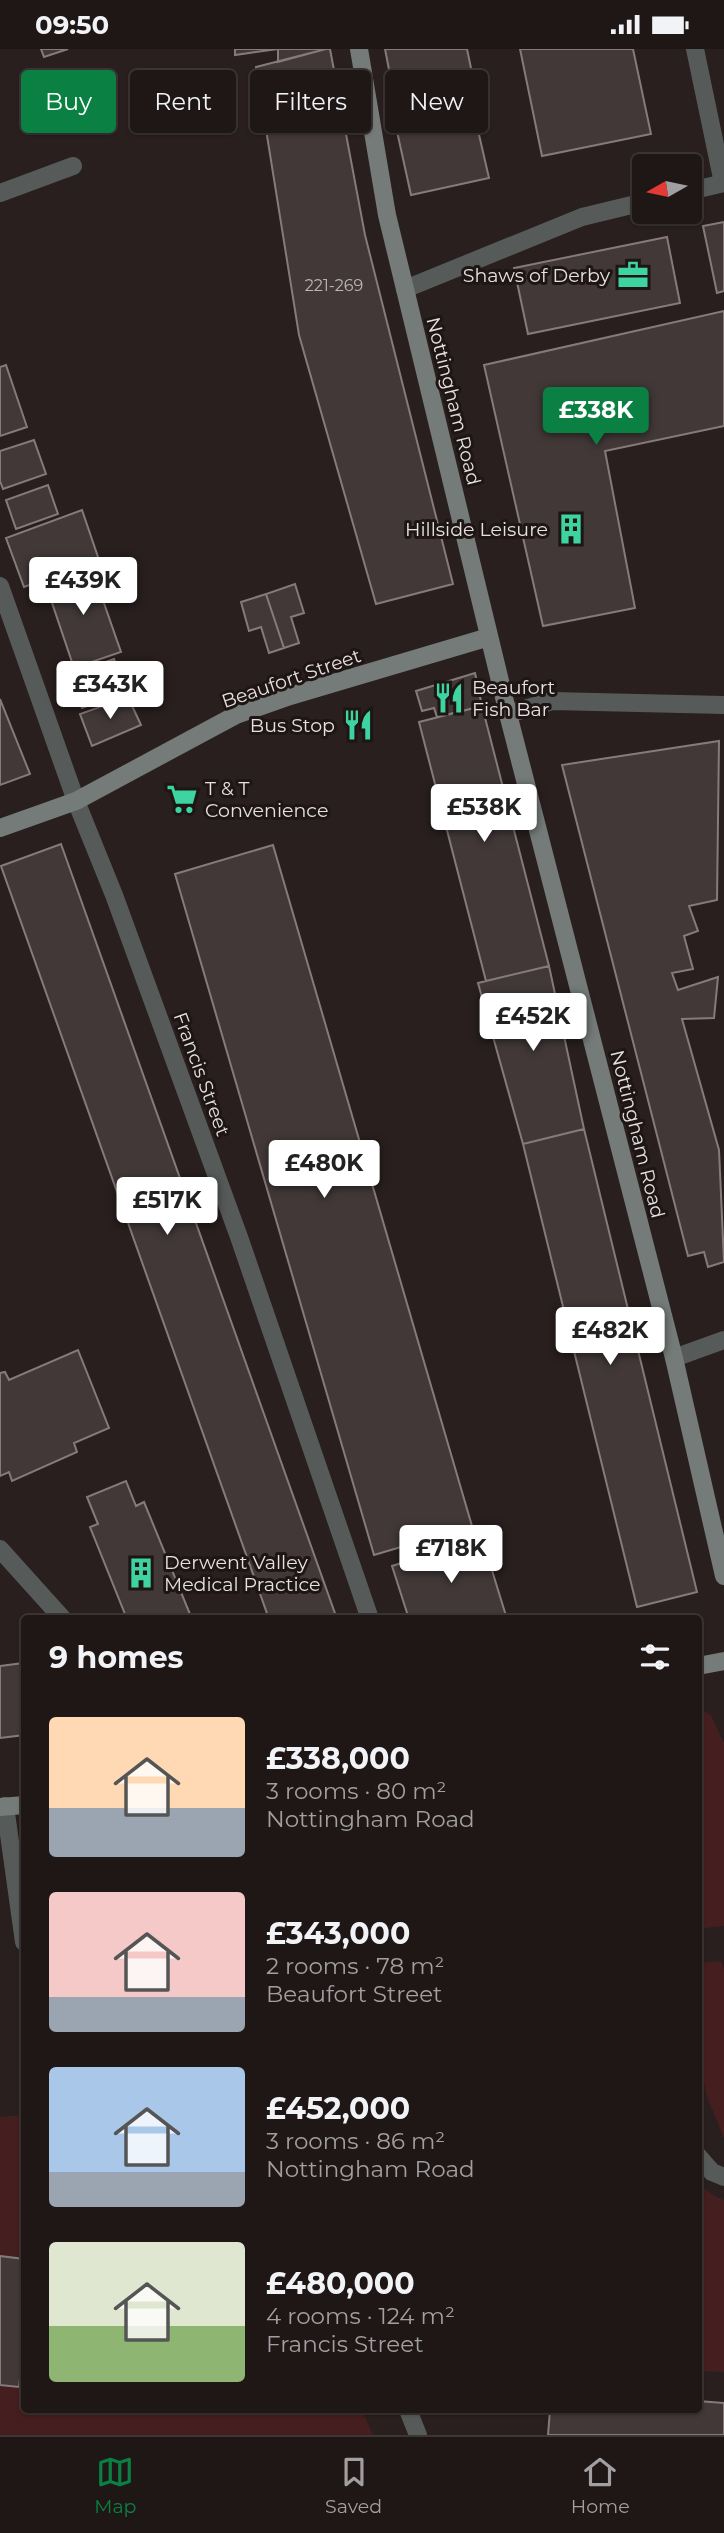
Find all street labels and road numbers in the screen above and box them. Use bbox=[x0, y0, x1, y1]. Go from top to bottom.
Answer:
street label: Nottingham Road bbox=[422, 315, 486, 488]
street label: Beaufort Street bbox=[219, 644, 364, 713]
street label: Francis Street bbox=[168, 1009, 235, 1139]
street label: Nottingham Road bbox=[606, 1048, 670, 1221]

